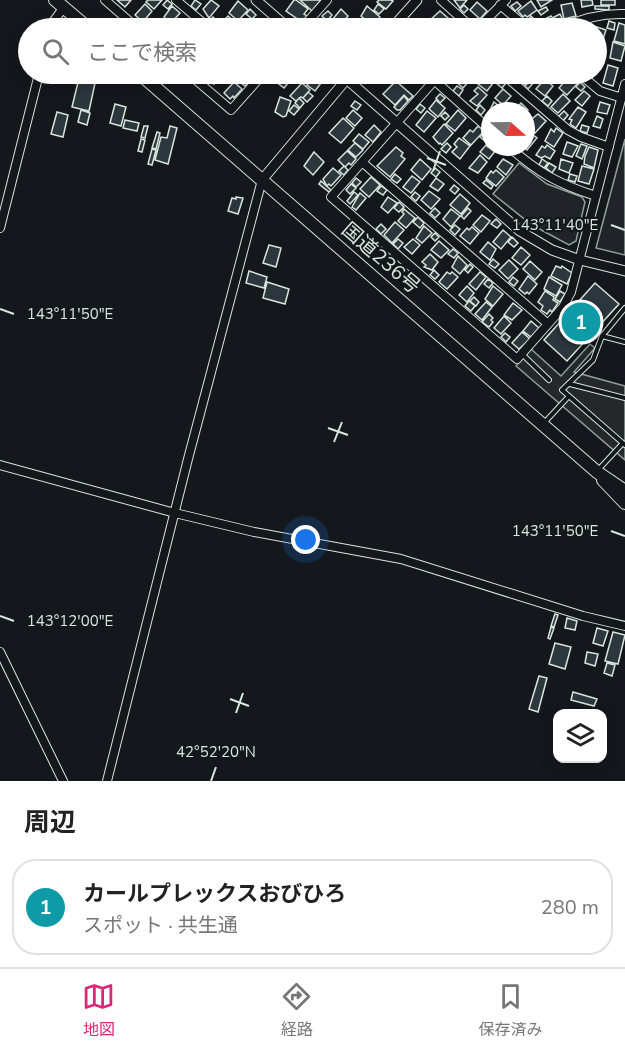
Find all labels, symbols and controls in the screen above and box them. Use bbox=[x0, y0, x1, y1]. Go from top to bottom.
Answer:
search box bbox=[18, 18, 607, 84]
icon: search bbox=[39, 35, 72, 68]
text: ここで検索 bbox=[87, 38, 197, 68]
north arrow bbox=[481, 102, 535, 156]
text: 143°11'40"E bbox=[512, 215, 598, 235]
street label: 国道236号 bbox=[336, 216, 426, 300]
pin: 1 bbox=[562, 300, 600, 344]
text: 143°11'50"E bbox=[27, 304, 113, 324]
text: 143°11'50"E bbox=[512, 521, 598, 541]
your location bbox=[291, 525, 320, 554]
text: 143°12'00"E bbox=[27, 611, 113, 631]
map controls bbox=[553, 709, 607, 763]
button: layers bbox=[553, 709, 607, 763]
text: 42°52'20"N bbox=[176, 742, 256, 762]
text: 周辺 bbox=[24, 805, 76, 840]
text: カールプレックスおびひろ bbox=[83, 879, 346, 909]
text: 1 bbox=[40, 894, 52, 921]
text: 280 m bbox=[541, 894, 599, 921]
text: スポット · 共生通 bbox=[83, 912, 238, 939]
tab: 地図 bbox=[82, 980, 115, 1041]
tab: 経路 bbox=[280, 980, 313, 1041]
tab: 保存済み bbox=[478, 980, 542, 1041]

